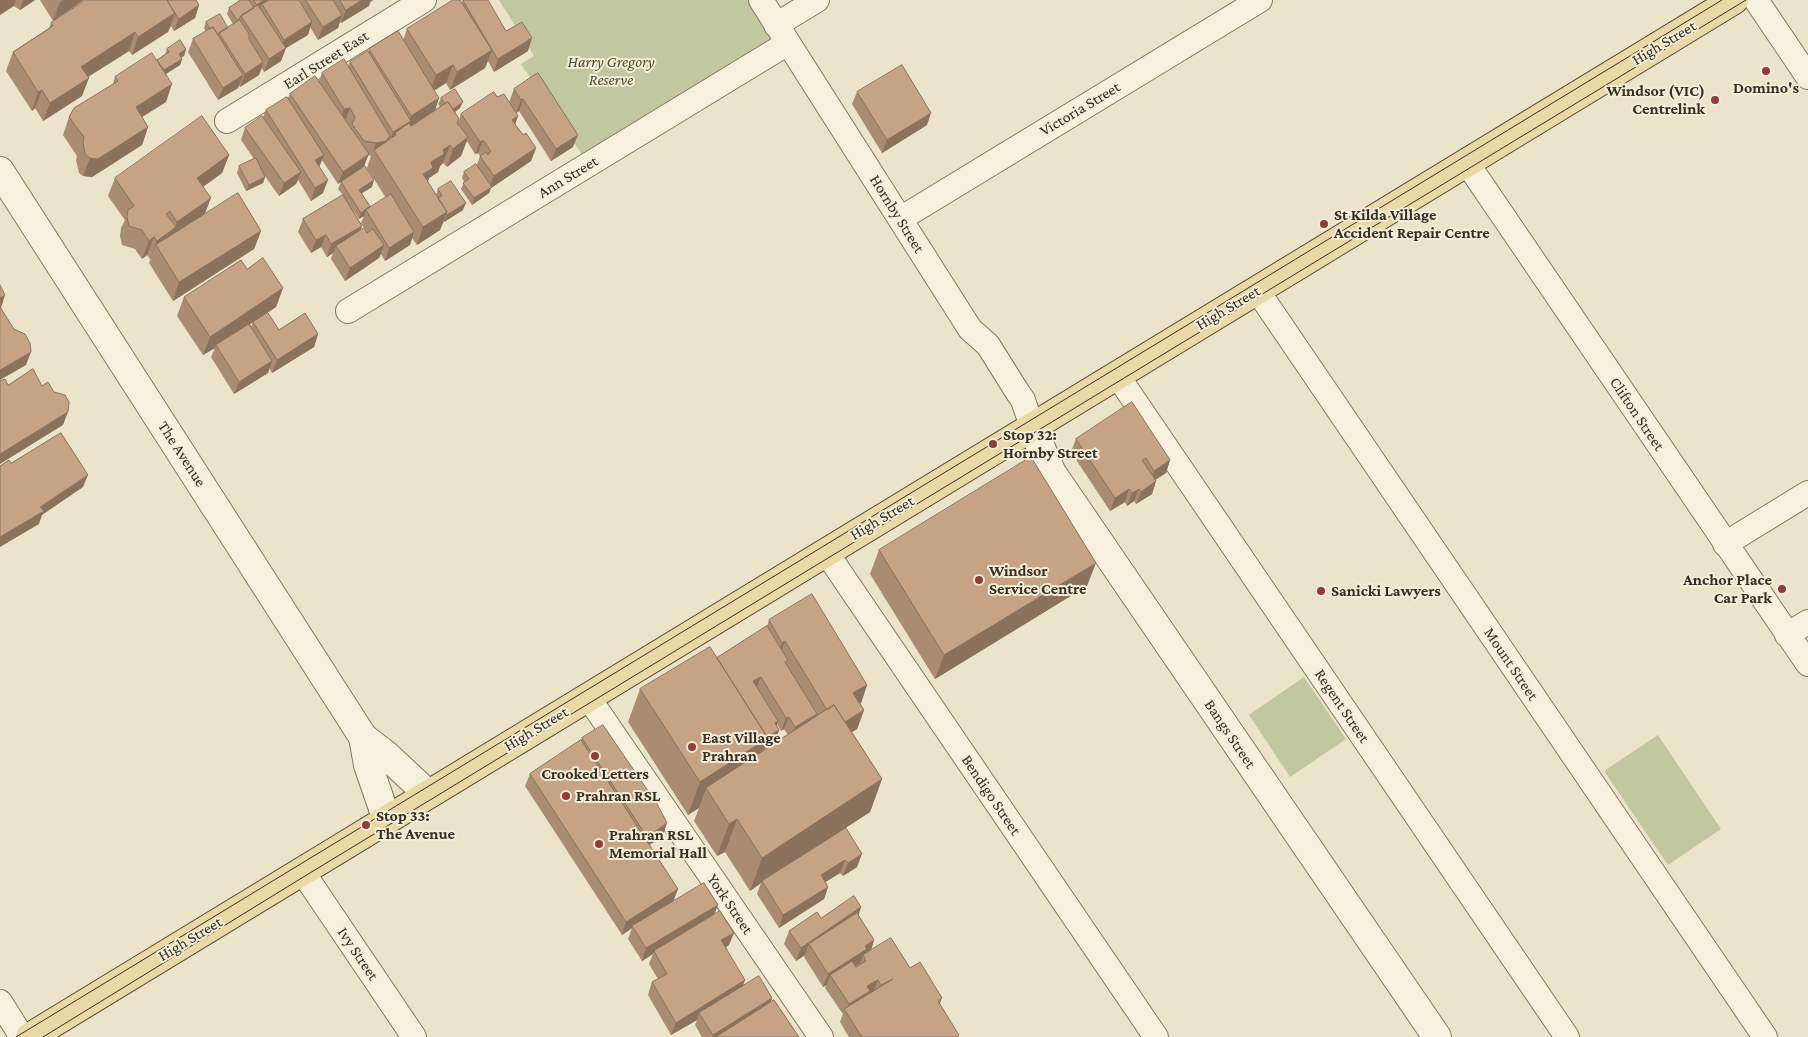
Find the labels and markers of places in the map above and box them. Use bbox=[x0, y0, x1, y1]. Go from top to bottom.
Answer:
marker: Domino's bbox=[1760, 65, 1772, 77]
place label: Domino's bbox=[1733, 78, 1799, 98]
place label: Windsor (VIC) Centrelink bbox=[1607, 81, 1705, 119]
marker: Windsor (VIC) Centrelink bbox=[1709, 94, 1721, 106]
place label: St Kilda Village Accident Repair Centre bbox=[1334, 205, 1490, 243]
marker: St Kilda Village Accident Repair Centre bbox=[1318, 218, 1330, 230]
place label: Stop 32: Hornby Street bbox=[1003, 425, 1098, 463]
marker: Stop 32: Hornby Street bbox=[987, 438, 999, 450]
place label: Windsor Service Centre bbox=[989, 561, 1087, 599]
place label: Anchor Place Car Park bbox=[1683, 570, 1772, 608]
marker: Windsor Service Centre bbox=[973, 574, 985, 586]
place label: Sanicki Lawyers bbox=[1331, 581, 1441, 601]
marker: Anchor Place Car Park bbox=[1776, 583, 1788, 595]
marker: Sanicki Lawyers bbox=[1315, 585, 1327, 597]
place label: East Village Prahran bbox=[702, 728, 781, 766]
marker: East Village Prahran bbox=[686, 741, 698, 753]
marker: Crooked Letters bbox=[589, 750, 601, 762]
place label: Crooked Letters bbox=[541, 764, 649, 784]
place label: Prahran RSL bbox=[576, 786, 660, 806]
marker: Prahran RSL bbox=[560, 790, 572, 802]
place label: Stop 33: The Avenue bbox=[376, 806, 455, 844]
marker: Stop 33: The Avenue bbox=[360, 819, 372, 831]
place label: Prahran RSL Memorial Hall bbox=[609, 825, 707, 863]
marker: Prahran RSL Memorial Hall bbox=[593, 838, 605, 850]

